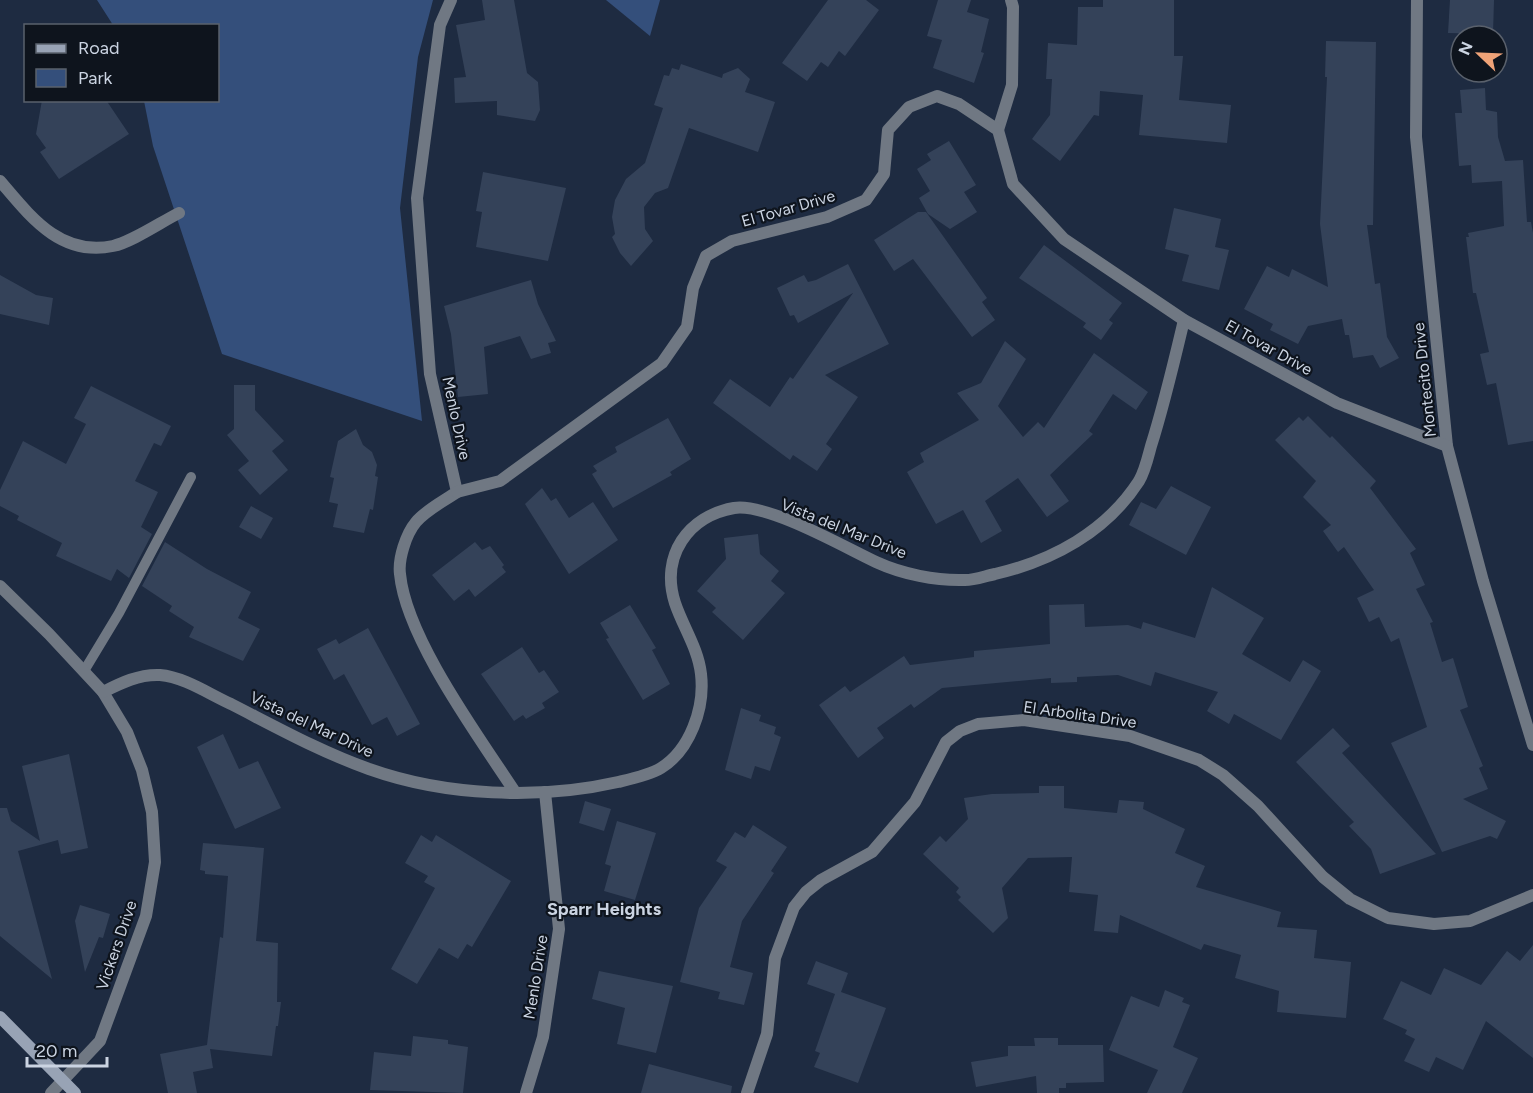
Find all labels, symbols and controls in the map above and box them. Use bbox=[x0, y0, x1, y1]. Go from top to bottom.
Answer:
legend bbox=[24, 24, 219, 102]
north arrow bbox=[1449, 24, 1509, 84]
text: Road bbox=[78, 37, 119, 59]
text: N bbox=[1454, 39, 1477, 58]
text: Park bbox=[78, 67, 113, 89]
street label: El Tovar Drive bbox=[739, 186, 837, 231]
street label: El Tovar Drive bbox=[1222, 316, 1316, 379]
street label: Montecito Drive bbox=[1409, 321, 1440, 438]
street label: Menlo Drive bbox=[438, 375, 475, 462]
street label: Vista del Mar Drive bbox=[778, 495, 910, 562]
street label: Vista del Mar Drive bbox=[247, 688, 377, 761]
street label: El Arbolita Drive bbox=[1022, 697, 1138, 732]
street label: Vickers Drive bbox=[92, 898, 141, 993]
district label: Sparr Heights bbox=[547, 898, 662, 920]
street label: Menlo Drive bbox=[519, 933, 552, 1021]
scale bar bbox=[27, 1030, 106, 1068]
text: 20 m bbox=[36, 1040, 77, 1062]

